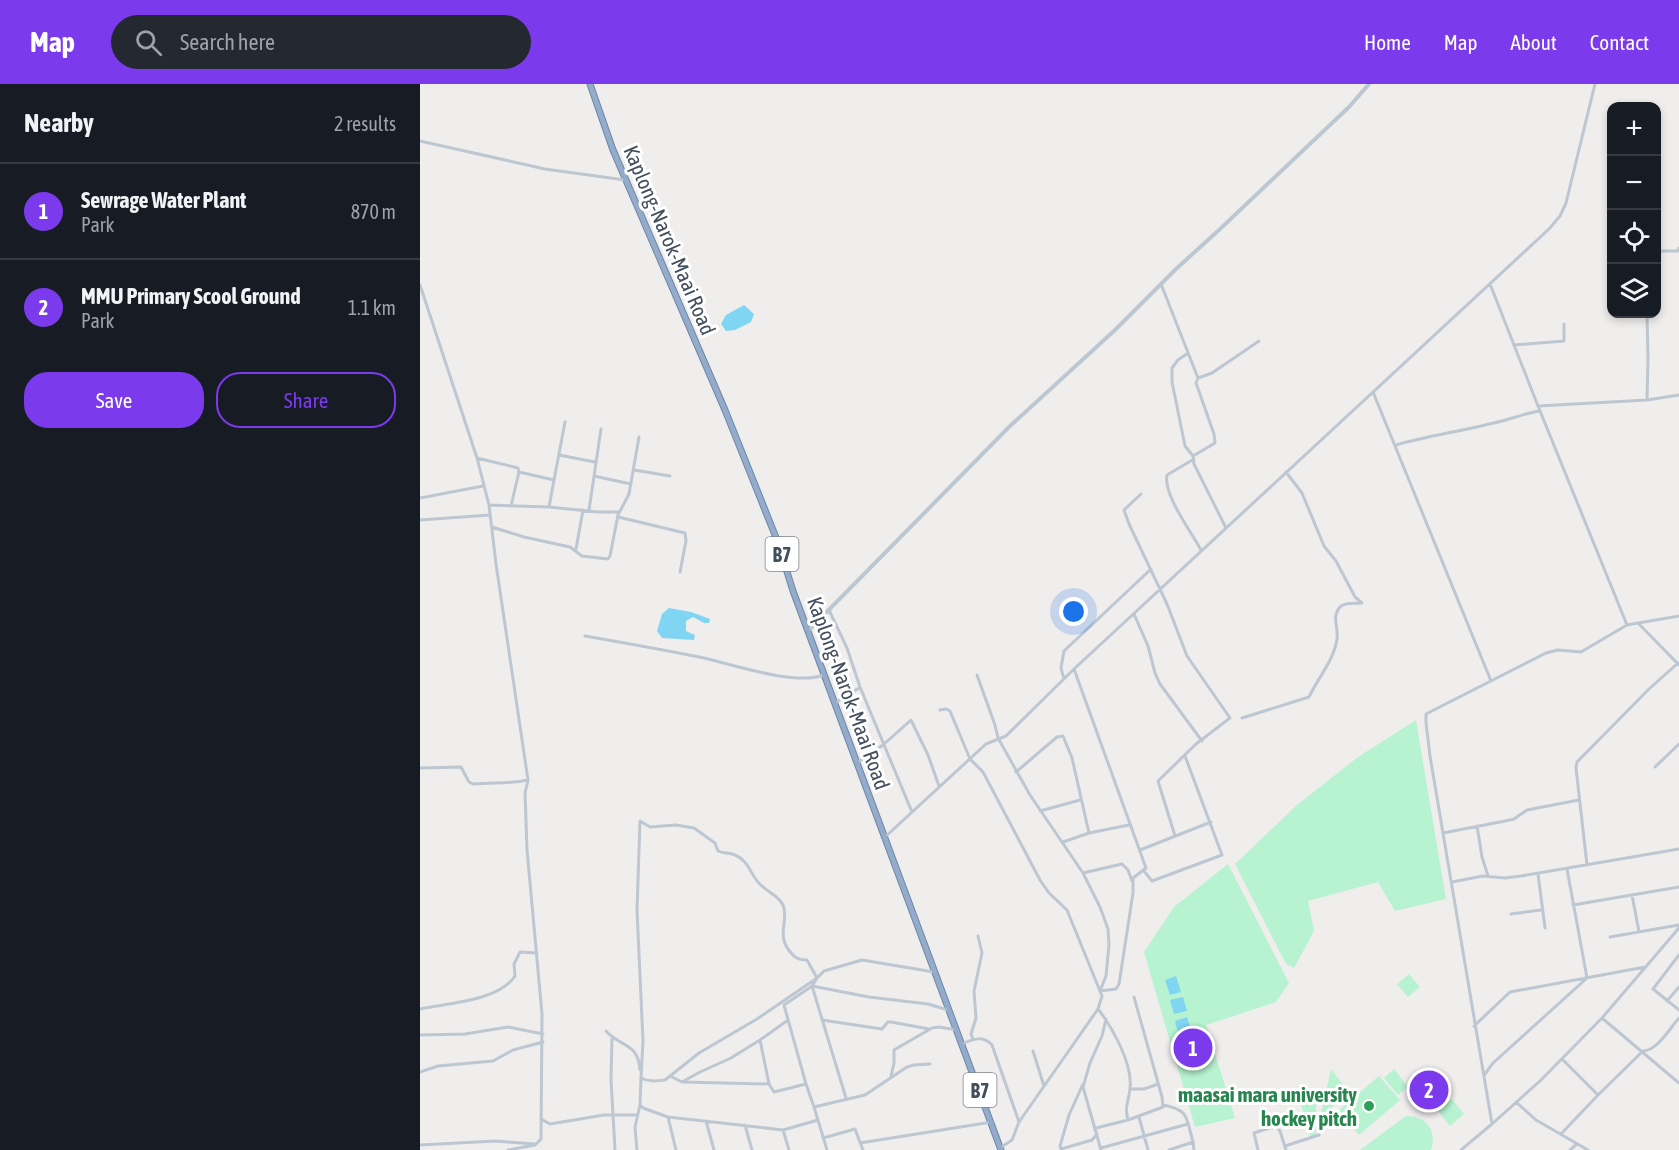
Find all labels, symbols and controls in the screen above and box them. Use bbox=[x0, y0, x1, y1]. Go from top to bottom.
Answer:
search box bbox=[111, 15, 531, 69]
text: Map bbox=[30, 26, 75, 58]
icon: search bbox=[132, 26, 165, 59]
text: Search here bbox=[180, 29, 275, 55]
text: Home bbox=[1364, 30, 1411, 54]
text: Map bbox=[1444, 30, 1478, 54]
text: About bbox=[1511, 30, 1557, 54]
text: Contact bbox=[1590, 30, 1649, 54]
map controls bbox=[1607, 102, 1661, 318]
button: + bbox=[1607, 102, 1661, 156]
text: Nearby bbox=[24, 108, 94, 138]
text: 2 results bbox=[334, 112, 396, 135]
street label: Kaplong-Narok-Maai Road bbox=[619, 142, 721, 338]
button: − bbox=[1607, 156, 1661, 210]
text: Sewrage Water Plant bbox=[81, 187, 246, 213]
text: 1 bbox=[39, 200, 48, 223]
text: 870 m bbox=[351, 200, 396, 223]
button: locate bbox=[1607, 210, 1661, 264]
text: Park bbox=[81, 213, 114, 236]
button: layers bbox=[1607, 264, 1661, 318]
text: MMU Primary Scool Ground bbox=[81, 283, 301, 309]
text: 2 bbox=[39, 296, 48, 319]
text: 1.1 km bbox=[348, 296, 396, 319]
text: Park bbox=[81, 309, 114, 332]
button: Save bbox=[24, 372, 204, 428]
button: Share bbox=[216, 372, 396, 428]
road number: B7 bbox=[766, 537, 798, 571]
street label: Kaplong-Narok-Maai Road bbox=[803, 593, 895, 793]
your location bbox=[1059, 597, 1088, 626]
pin: 1 bbox=[1174, 1026, 1212, 1070]
pin: 2 bbox=[1410, 1068, 1448, 1112]
road number: B7 bbox=[964, 1073, 996, 1107]
place label: maasai mara university hockey pitch bbox=[1178, 1082, 1357, 1130]
marker: maasai mara university hockey pitch bbox=[1362, 1099, 1376, 1113]

